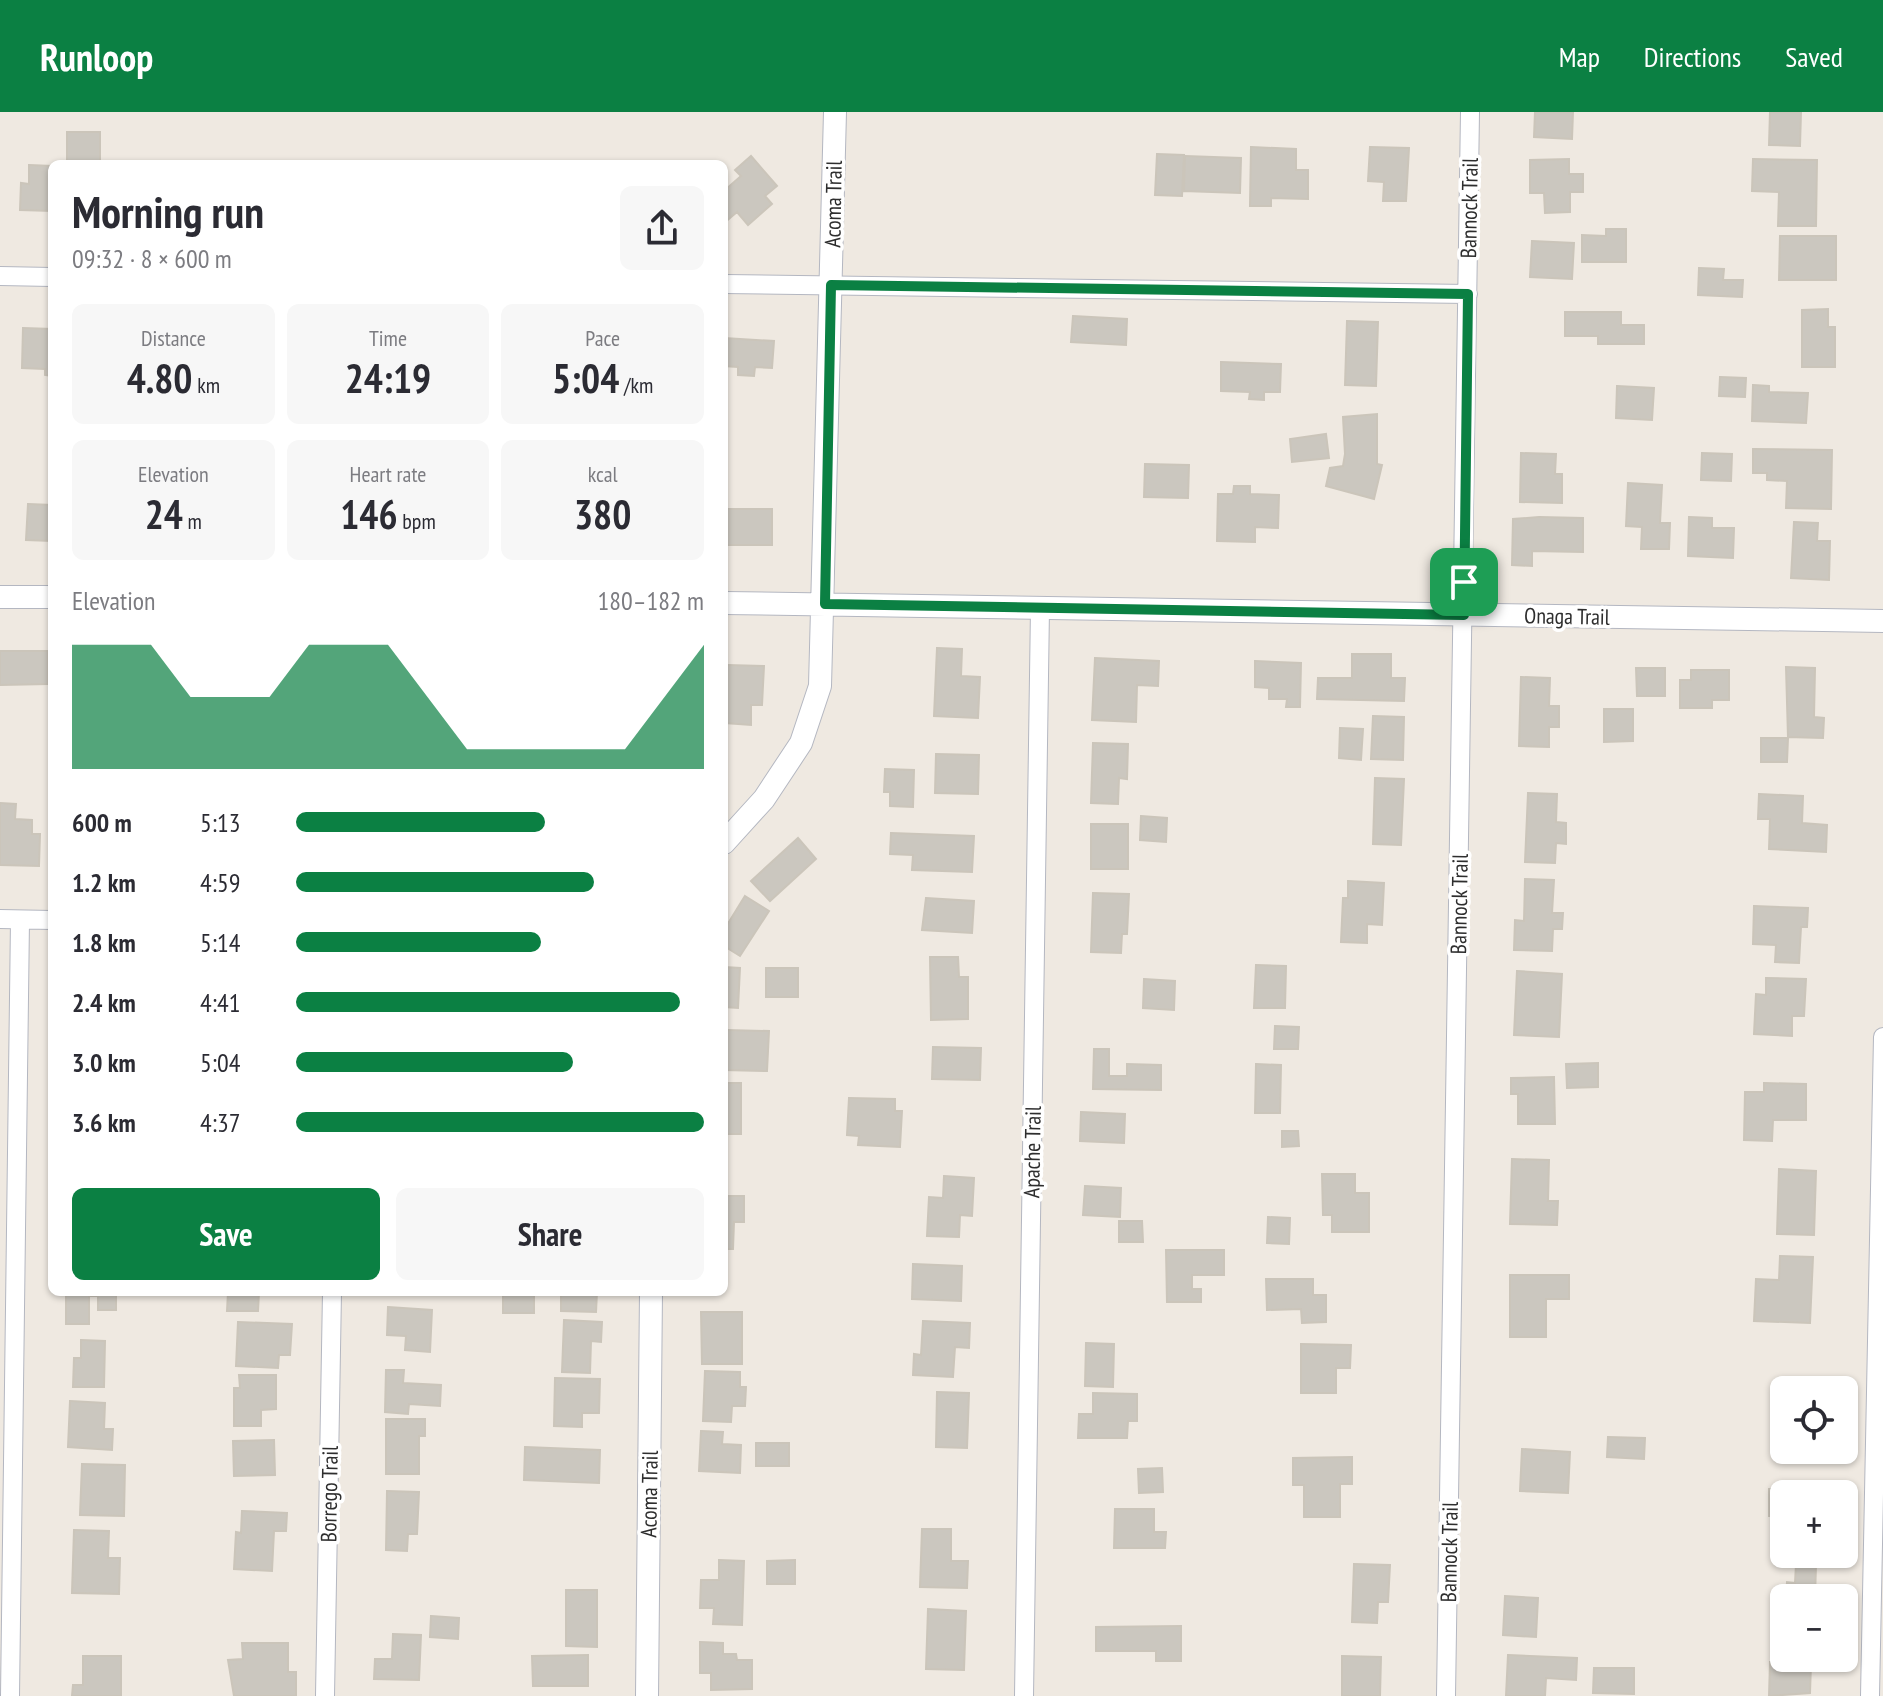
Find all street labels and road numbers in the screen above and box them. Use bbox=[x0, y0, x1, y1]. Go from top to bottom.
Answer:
street label: Bannock Trail bbox=[1454, 157, 1484, 259]
street label: Acoma Trail bbox=[818, 159, 848, 248]
street label: Onaga Trail bbox=[1524, 601, 1611, 631]
street label: Bannock Trail bbox=[1444, 853, 1474, 955]
street label: Apache Trail bbox=[1017, 1105, 1047, 1198]
street label: Borrego Trail bbox=[314, 1445, 344, 1543]
street label: Acoma Trail bbox=[634, 1449, 664, 1538]
street label: Bannock Trail bbox=[1434, 1501, 1464, 1603]

